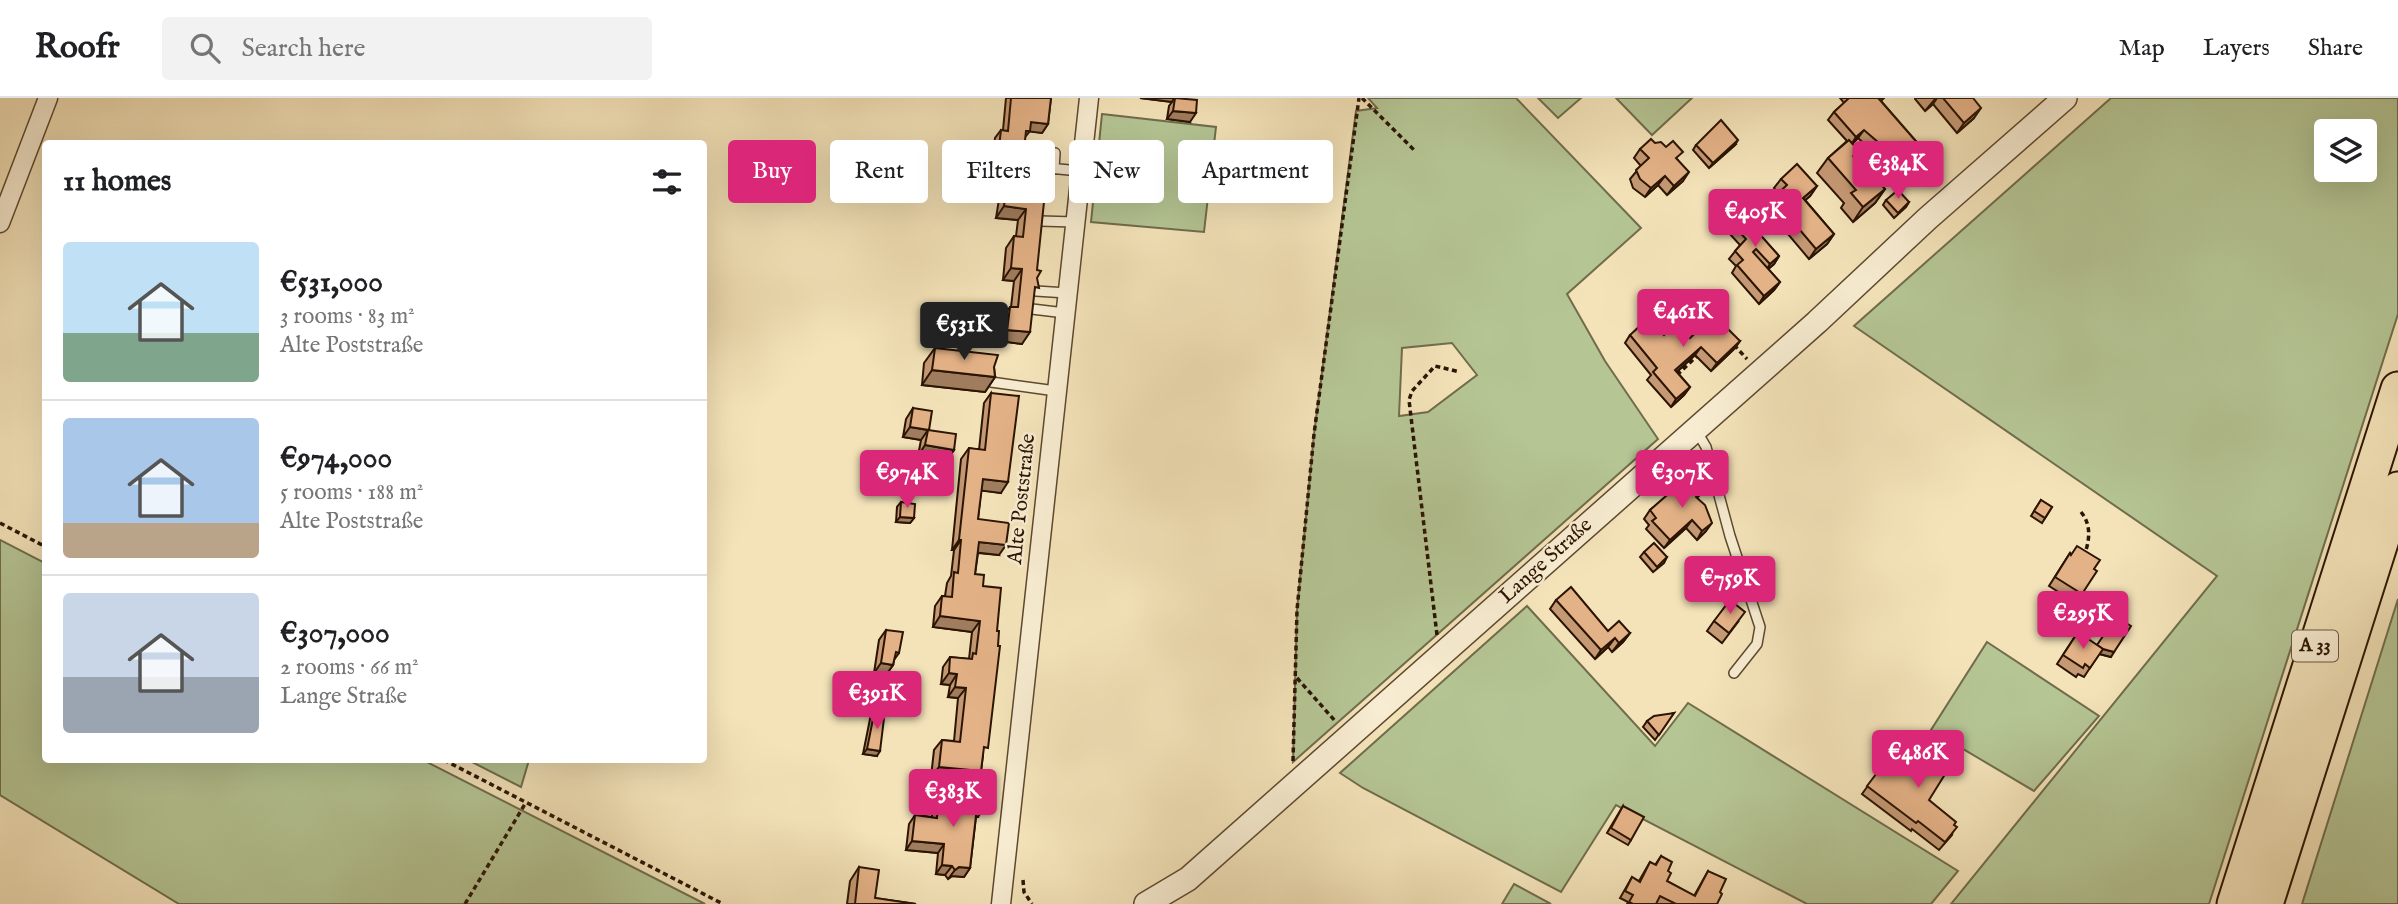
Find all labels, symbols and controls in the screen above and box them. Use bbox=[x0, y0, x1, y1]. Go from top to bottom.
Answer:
search box bbox=[162, 17, 652, 80]
text: Roofr bbox=[35, 27, 120, 69]
icon: search bbox=[186, 29, 224, 67]
text: Search here bbox=[242, 32, 365, 65]
text: Map bbox=[2119, 33, 2165, 64]
text: Layers bbox=[2203, 33, 2270, 64]
text: Share bbox=[2308, 33, 2363, 64]
map controls bbox=[2314, 119, 2377, 182]
button: layers bbox=[2314, 119, 2377, 182]
chip: Buy bbox=[728, 140, 816, 203]
chip: Rent bbox=[830, 140, 928, 203]
chip: Filters bbox=[942, 140, 1055, 203]
chip: New bbox=[1069, 140, 1164, 203]
chip: Apartment bbox=[1178, 140, 1333, 203]
pin: €384K bbox=[1849, 141, 1947, 201]
text: €384K bbox=[1869, 149, 1928, 178]
text: 11 homes bbox=[63, 163, 171, 201]
icon: filters bbox=[648, 163, 686, 201]
pin: €405K bbox=[1706, 190, 1804, 249]
text: €405K bbox=[1724, 197, 1786, 226]
text: €531,000 bbox=[280, 264, 383, 302]
icon: home bbox=[119, 270, 203, 354]
pin: €461K bbox=[1634, 289, 1732, 349]
text: €461K bbox=[1653, 297, 1713, 326]
text: 3 rooms · 83 m² bbox=[280, 302, 415, 331]
pin: €531K bbox=[915, 302, 1013, 362]
text: €531K bbox=[936, 310, 992, 339]
text: Alte Poststraße bbox=[280, 331, 423, 360]
street label: Alte Poststraße bbox=[1002, 432, 1042, 566]
text: €974,000 bbox=[280, 440, 392, 478]
icon: home bbox=[119, 446, 203, 530]
pin: €974K bbox=[858, 450, 956, 510]
pin: €307K bbox=[1633, 450, 1731, 510]
text: €974K bbox=[876, 458, 938, 487]
text: €307K bbox=[1652, 458, 1712, 487]
text: 5 rooms · 188 m² bbox=[280, 478, 423, 507]
text: Alte Poststraße bbox=[280, 507, 423, 536]
street label: Lange Straße bbox=[1494, 512, 1598, 610]
pin: €759K bbox=[1681, 556, 1779, 616]
text: €759K bbox=[1700, 564, 1760, 593]
pin: €295K bbox=[2034, 592, 2132, 651]
text: €295K bbox=[2053, 599, 2113, 628]
text: €307,000 bbox=[280, 615, 390, 653]
icon: home bbox=[119, 621, 203, 705]
road number: A 33 bbox=[2292, 631, 2338, 662]
text: 2 rooms · 66 m² bbox=[280, 653, 419, 682]
pin: €391K bbox=[828, 672, 926, 731]
text: €391K bbox=[848, 679, 906, 708]
text: Lange Straße bbox=[280, 682, 407, 711]
pin: €486K bbox=[1869, 730, 1967, 790]
text: €486K bbox=[1888, 738, 1948, 767]
pin: €383K bbox=[904, 770, 1002, 829]
text: €383K bbox=[925, 777, 981, 806]

